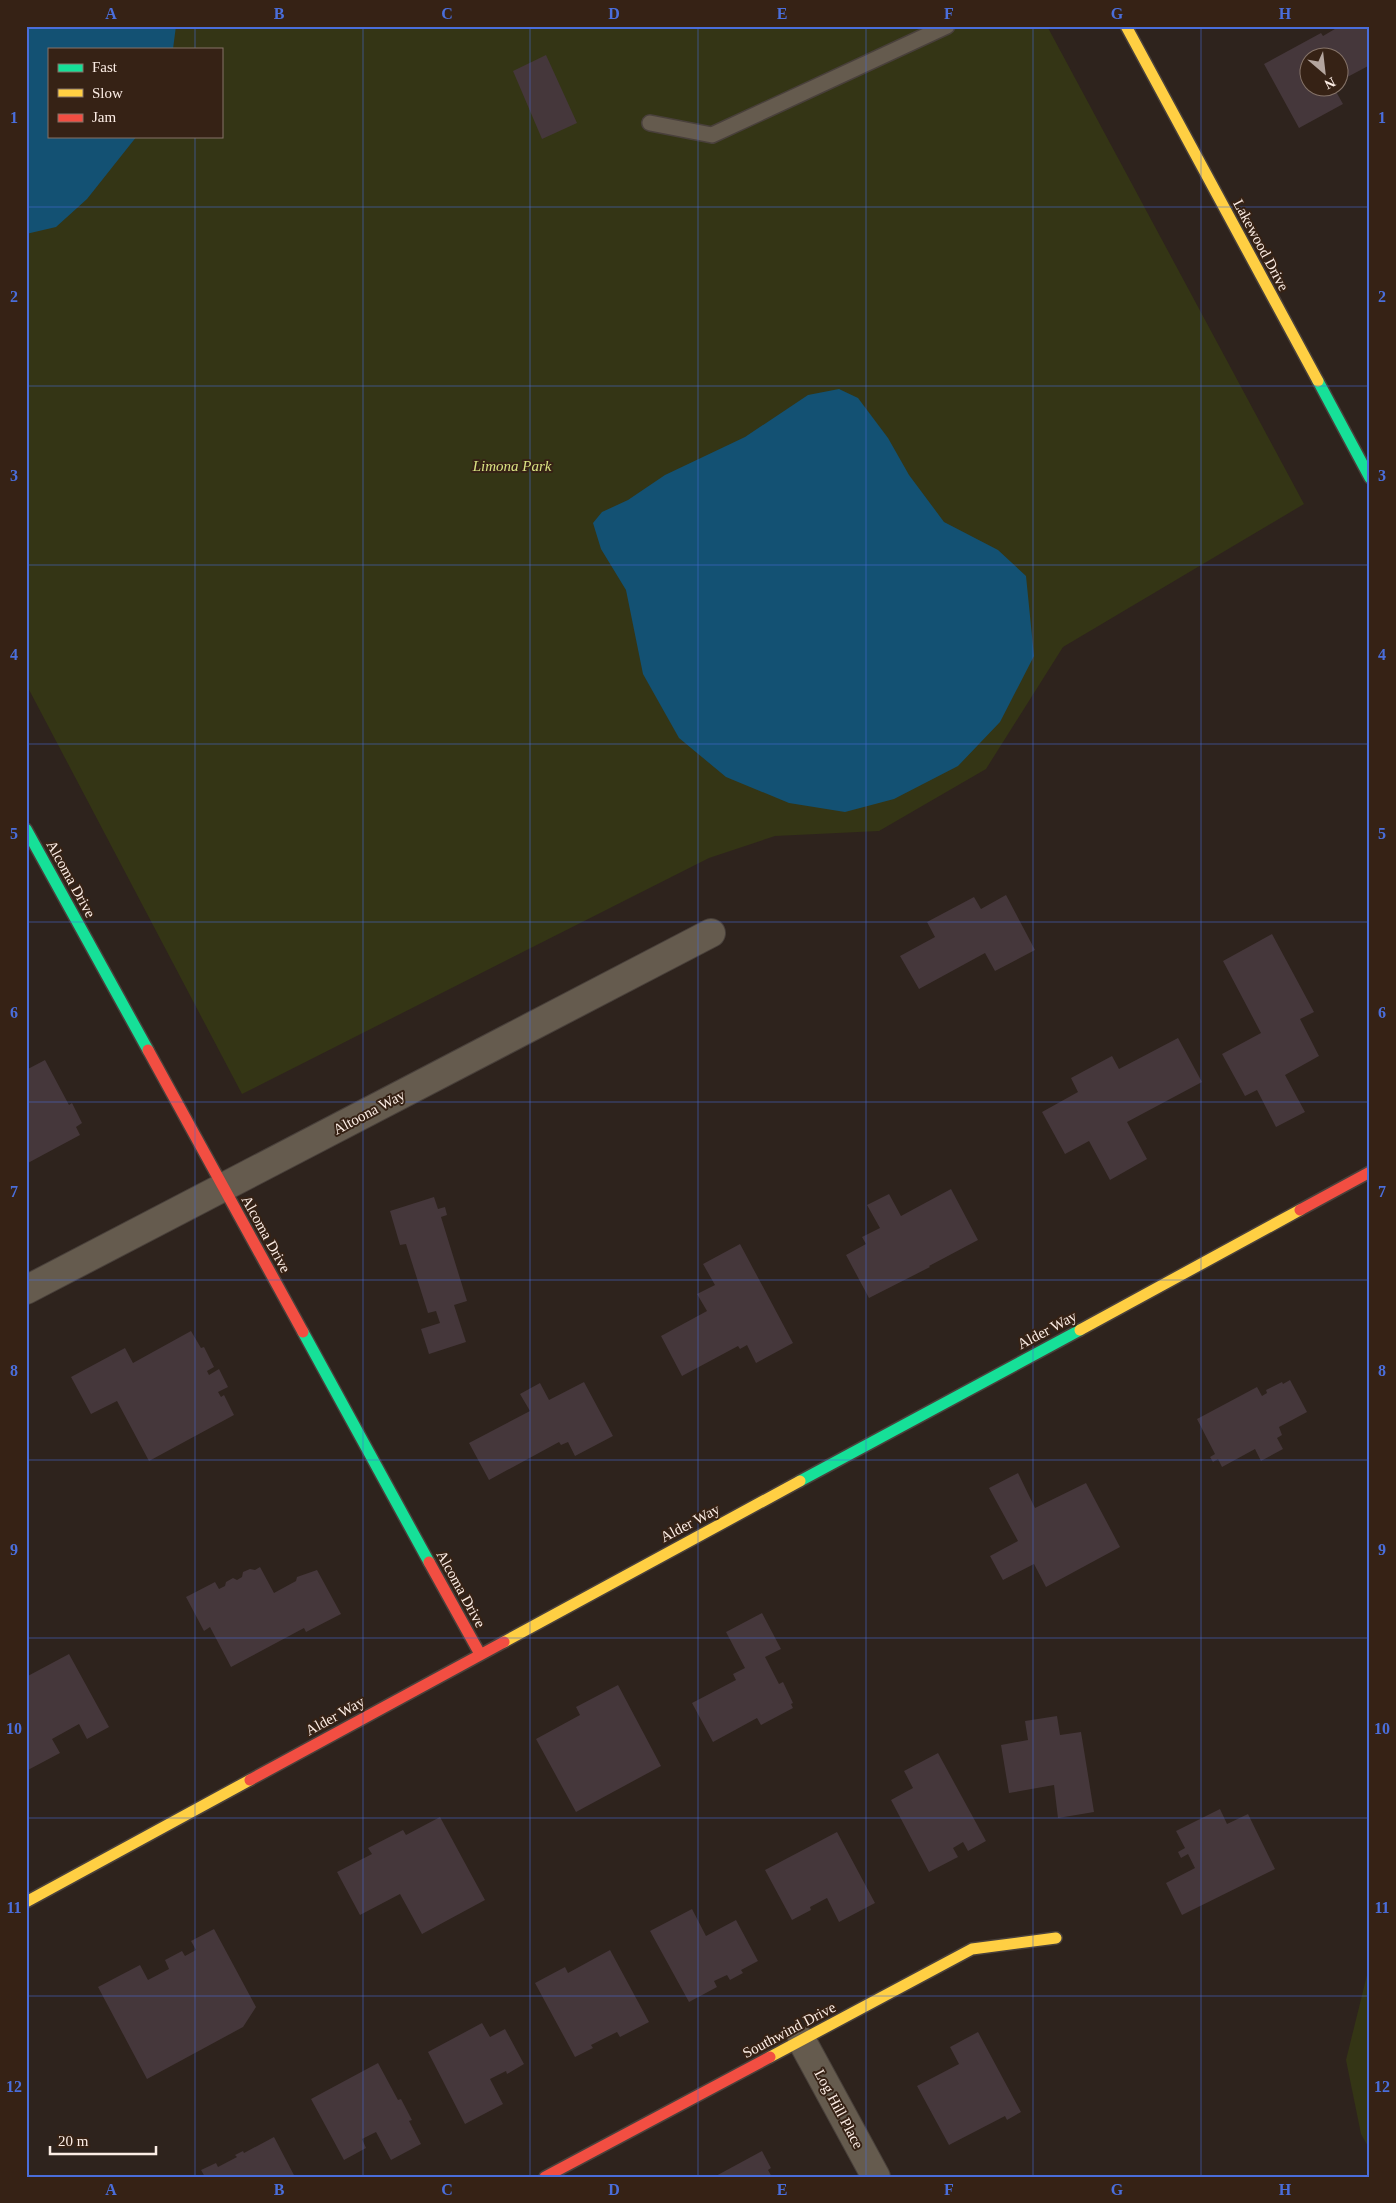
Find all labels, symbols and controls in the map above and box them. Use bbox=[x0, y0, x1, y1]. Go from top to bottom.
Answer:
text: A bbox=[105, 5, 117, 22]
text: B bbox=[274, 5, 285, 22]
text: C bbox=[441, 5, 453, 22]
text: D bbox=[608, 5, 620, 22]
text: E bbox=[777, 5, 787, 22]
text: F bbox=[944, 5, 954, 22]
text: G bbox=[1111, 5, 1124, 22]
text: H bbox=[1279, 5, 1292, 22]
legend bbox=[48, 48, 222, 138]
north arrow bbox=[1298, 48, 1348, 98]
text: Fast bbox=[92, 59, 118, 75]
text: N bbox=[1322, 74, 1338, 92]
text: Slow bbox=[92, 85, 123, 101]
text: 1 bbox=[10, 109, 18, 126]
text: Jam bbox=[92, 109, 116, 125]
text: 1 bbox=[1378, 109, 1386, 126]
street label: Lakewood Drive bbox=[1230, 197, 1292, 294]
text: 2 bbox=[10, 288, 18, 305]
text: 2 bbox=[1378, 288, 1386, 305]
park label: Limona Park bbox=[472, 458, 552, 474]
text: 3 bbox=[10, 467, 18, 484]
text: 3 bbox=[1378, 467, 1386, 484]
text: 4 bbox=[10, 646, 18, 663]
text: 4 bbox=[1378, 646, 1386, 663]
text: 5 bbox=[10, 825, 18, 842]
text: 5 bbox=[1378, 825, 1386, 842]
street label: Alcoma Drive bbox=[43, 838, 99, 921]
text: 6 bbox=[10, 1004, 18, 1021]
text: 6 bbox=[1378, 1004, 1386, 1021]
street label: Altoona Way bbox=[330, 1086, 408, 1138]
text: 7 bbox=[10, 1183, 18, 1200]
text: 7 bbox=[1378, 1183, 1386, 1200]
street label: Alcoma Drive bbox=[238, 1193, 294, 1276]
street label: Alder Way bbox=[1015, 1308, 1080, 1352]
text: 8 bbox=[10, 1362, 18, 1379]
text: 8 bbox=[1378, 1362, 1386, 1379]
street label: Alder Way bbox=[658, 1501, 723, 1545]
text: 9 bbox=[10, 1541, 18, 1558]
text: 9 bbox=[1378, 1541, 1386, 1558]
street label: Alcoma Drive bbox=[433, 1548, 489, 1631]
street label: Alder Way bbox=[303, 1693, 368, 1739]
text: 10 bbox=[6, 1720, 22, 1737]
text: 10 bbox=[1374, 1720, 1390, 1737]
text: 11 bbox=[6, 1899, 22, 1916]
text: 11 bbox=[1374, 1899, 1390, 1916]
street label: Southwind Drive bbox=[740, 1999, 838, 2061]
street label: Log Hill Place bbox=[811, 2067, 867, 2152]
text: 12 bbox=[6, 2078, 22, 2095]
text: 12 bbox=[1374, 2078, 1390, 2095]
scale bar bbox=[50, 2123, 156, 2155]
text: 20 m bbox=[58, 2133, 89, 2149]
text: A bbox=[105, 2181, 117, 2198]
text: B bbox=[274, 2181, 285, 2198]
text: C bbox=[441, 2181, 453, 2198]
text: D bbox=[608, 2181, 620, 2198]
text: E bbox=[777, 2181, 787, 2198]
text: F bbox=[944, 2181, 954, 2198]
text: G bbox=[1111, 2181, 1124, 2198]
text: H bbox=[1279, 2181, 1292, 2198]

